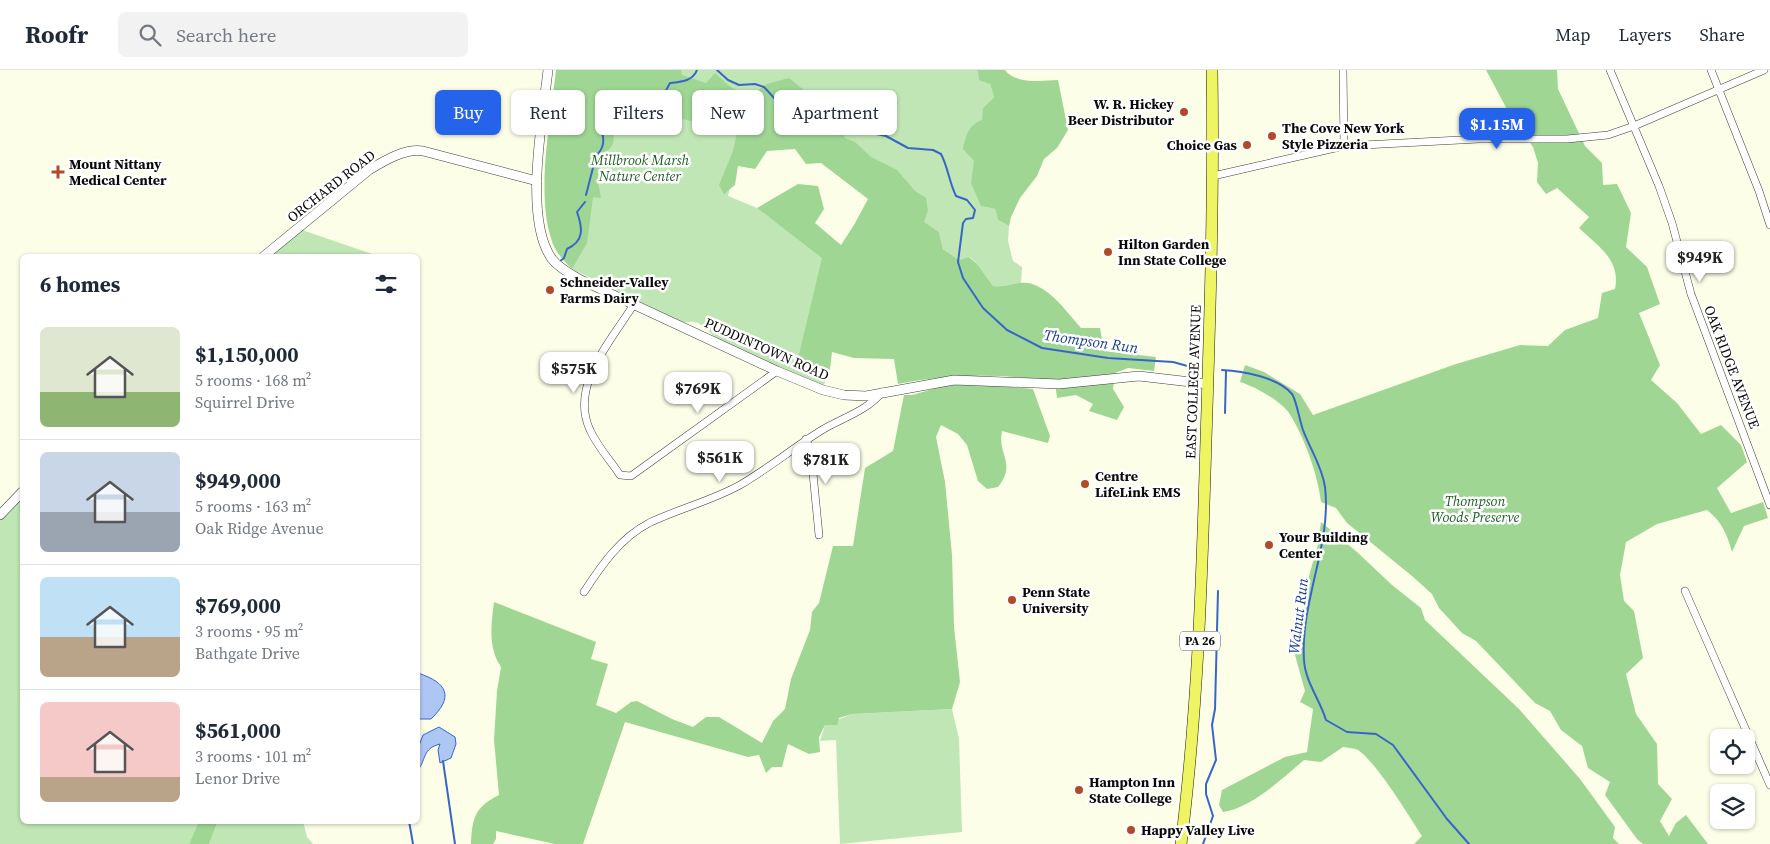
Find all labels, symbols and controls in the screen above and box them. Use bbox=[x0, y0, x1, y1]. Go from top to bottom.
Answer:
search box bbox=[118, 12, 468, 57]
text: Roofr bbox=[25, 18, 88, 51]
icon: search bbox=[136, 21, 164, 49]
text: Search here bbox=[176, 22, 276, 48]
text: Map bbox=[1555, 22, 1590, 47]
text: Layers bbox=[1618, 22, 1671, 47]
text: Share bbox=[1699, 22, 1745, 47]
chip: Buy bbox=[435, 90, 501, 135]
chip: Rent bbox=[511, 90, 585, 135]
chip: Filters bbox=[595, 90, 682, 135]
chip: New bbox=[692, 90, 764, 135]
chip: Apartment bbox=[774, 90, 897, 135]
place label: W. R. Hickey Beer Distributor bbox=[1068, 94, 1175, 130]
marker: W. R. Hickey Beer Distributor bbox=[1178, 106, 1190, 118]
pin: $1.15M bbox=[1456, 108, 1538, 150]
text: $1.15M bbox=[1470, 113, 1524, 135]
place label: The Cove New York Style Pizzeria bbox=[1282, 118, 1405, 154]
marker: The Cove New York Style Pizzeria bbox=[1266, 130, 1278, 142]
place label: Choice Gas bbox=[1167, 135, 1238, 155]
marker: Choice Gas bbox=[1241, 139, 1253, 151]
street label: ORCHARD ROAD bbox=[283, 145, 379, 227]
park label: Millbrook Marsh Nature Center bbox=[590, 150, 689, 186]
place label: Mount Nittany Medical Center bbox=[69, 154, 167, 190]
marker: Mount Nittany Medical Center bbox=[51, 165, 65, 179]
place label: Hilton Garden Inn State College bbox=[1118, 234, 1226, 270]
pin: $949K bbox=[1665, 240, 1735, 283]
marker: Hilton Garden Inn State College bbox=[1102, 246, 1114, 258]
text: $949K bbox=[1677, 246, 1723, 268]
text: 6 homes bbox=[40, 270, 120, 299]
icon: filters bbox=[372, 270, 400, 298]
place label: Schneider-Valley Farms Dairy bbox=[560, 272, 669, 308]
marker: Schneider-Valley Farms Dairy bbox=[544, 284, 556, 296]
street label: OAK RIDGE AVENUE bbox=[1699, 302, 1765, 432]
street label: EAST COLLEGE AVENUE bbox=[1180, 305, 1206, 459]
street label: PUDDINTOWN ROAD bbox=[702, 313, 832, 385]
water label: Thompson Run bbox=[1042, 324, 1140, 358]
text: $1,150,000 bbox=[195, 340, 299, 369]
icon: home bbox=[80, 347, 140, 407]
pin: $575K bbox=[539, 352, 609, 394]
text: $575K bbox=[551, 357, 597, 379]
text: 5 rooms · 168 m² bbox=[195, 369, 311, 391]
pin: $769K bbox=[663, 372, 733, 414]
text: $769K bbox=[675, 377, 721, 399]
text: Squirrel Drive bbox=[195, 391, 295, 413]
pin: $561K bbox=[685, 440, 755, 483]
pin: $781K bbox=[791, 442, 861, 485]
text: $561K bbox=[697, 446, 743, 468]
text: $781K bbox=[803, 448, 849, 470]
text: $949,000 bbox=[195, 466, 281, 495]
place label: Centre LifeLink EMS bbox=[1095, 466, 1181, 502]
icon: home bbox=[80, 472, 140, 532]
marker: Centre LifeLink EMS bbox=[1079, 478, 1091, 490]
park label: Thompson Woods Preserve bbox=[1431, 491, 1520, 527]
text: 5 rooms · 163 m² bbox=[195, 495, 311, 517]
text: Oak Ridge Avenue bbox=[195, 517, 324, 539]
place label: Your Building Center bbox=[1279, 527, 1368, 563]
marker: Your Building Center bbox=[1263, 539, 1275, 551]
water label: Walnut Run bbox=[1283, 576, 1313, 655]
place label: Penn State University bbox=[1022, 582, 1090, 618]
text: $769,000 bbox=[195, 591, 281, 620]
marker: Penn State University bbox=[1006, 594, 1018, 606]
icon: home bbox=[80, 597, 140, 657]
text: 3 rooms · 95 m² bbox=[195, 620, 303, 642]
road number: PA 26 bbox=[1180, 632, 1220, 650]
text: Bathgate Drive bbox=[195, 642, 300, 664]
text: $561,000 bbox=[195, 716, 281, 745]
icon: home bbox=[80, 722, 140, 782]
map controls bbox=[1710, 729, 1755, 829]
button: locate bbox=[1710, 729, 1755, 774]
text: 3 rooms · 101 m² bbox=[195, 745, 311, 767]
text: Lenor Drive bbox=[195, 767, 280, 789]
place label: Hampton Inn State College bbox=[1089, 772, 1175, 808]
marker: Hampton Inn State College bbox=[1073, 784, 1085, 796]
button: layers bbox=[1710, 784, 1755, 829]
place label: Happy Valley Live bbox=[1141, 820, 1255, 840]
marker: Happy Valley Live bbox=[1125, 824, 1137, 836]

